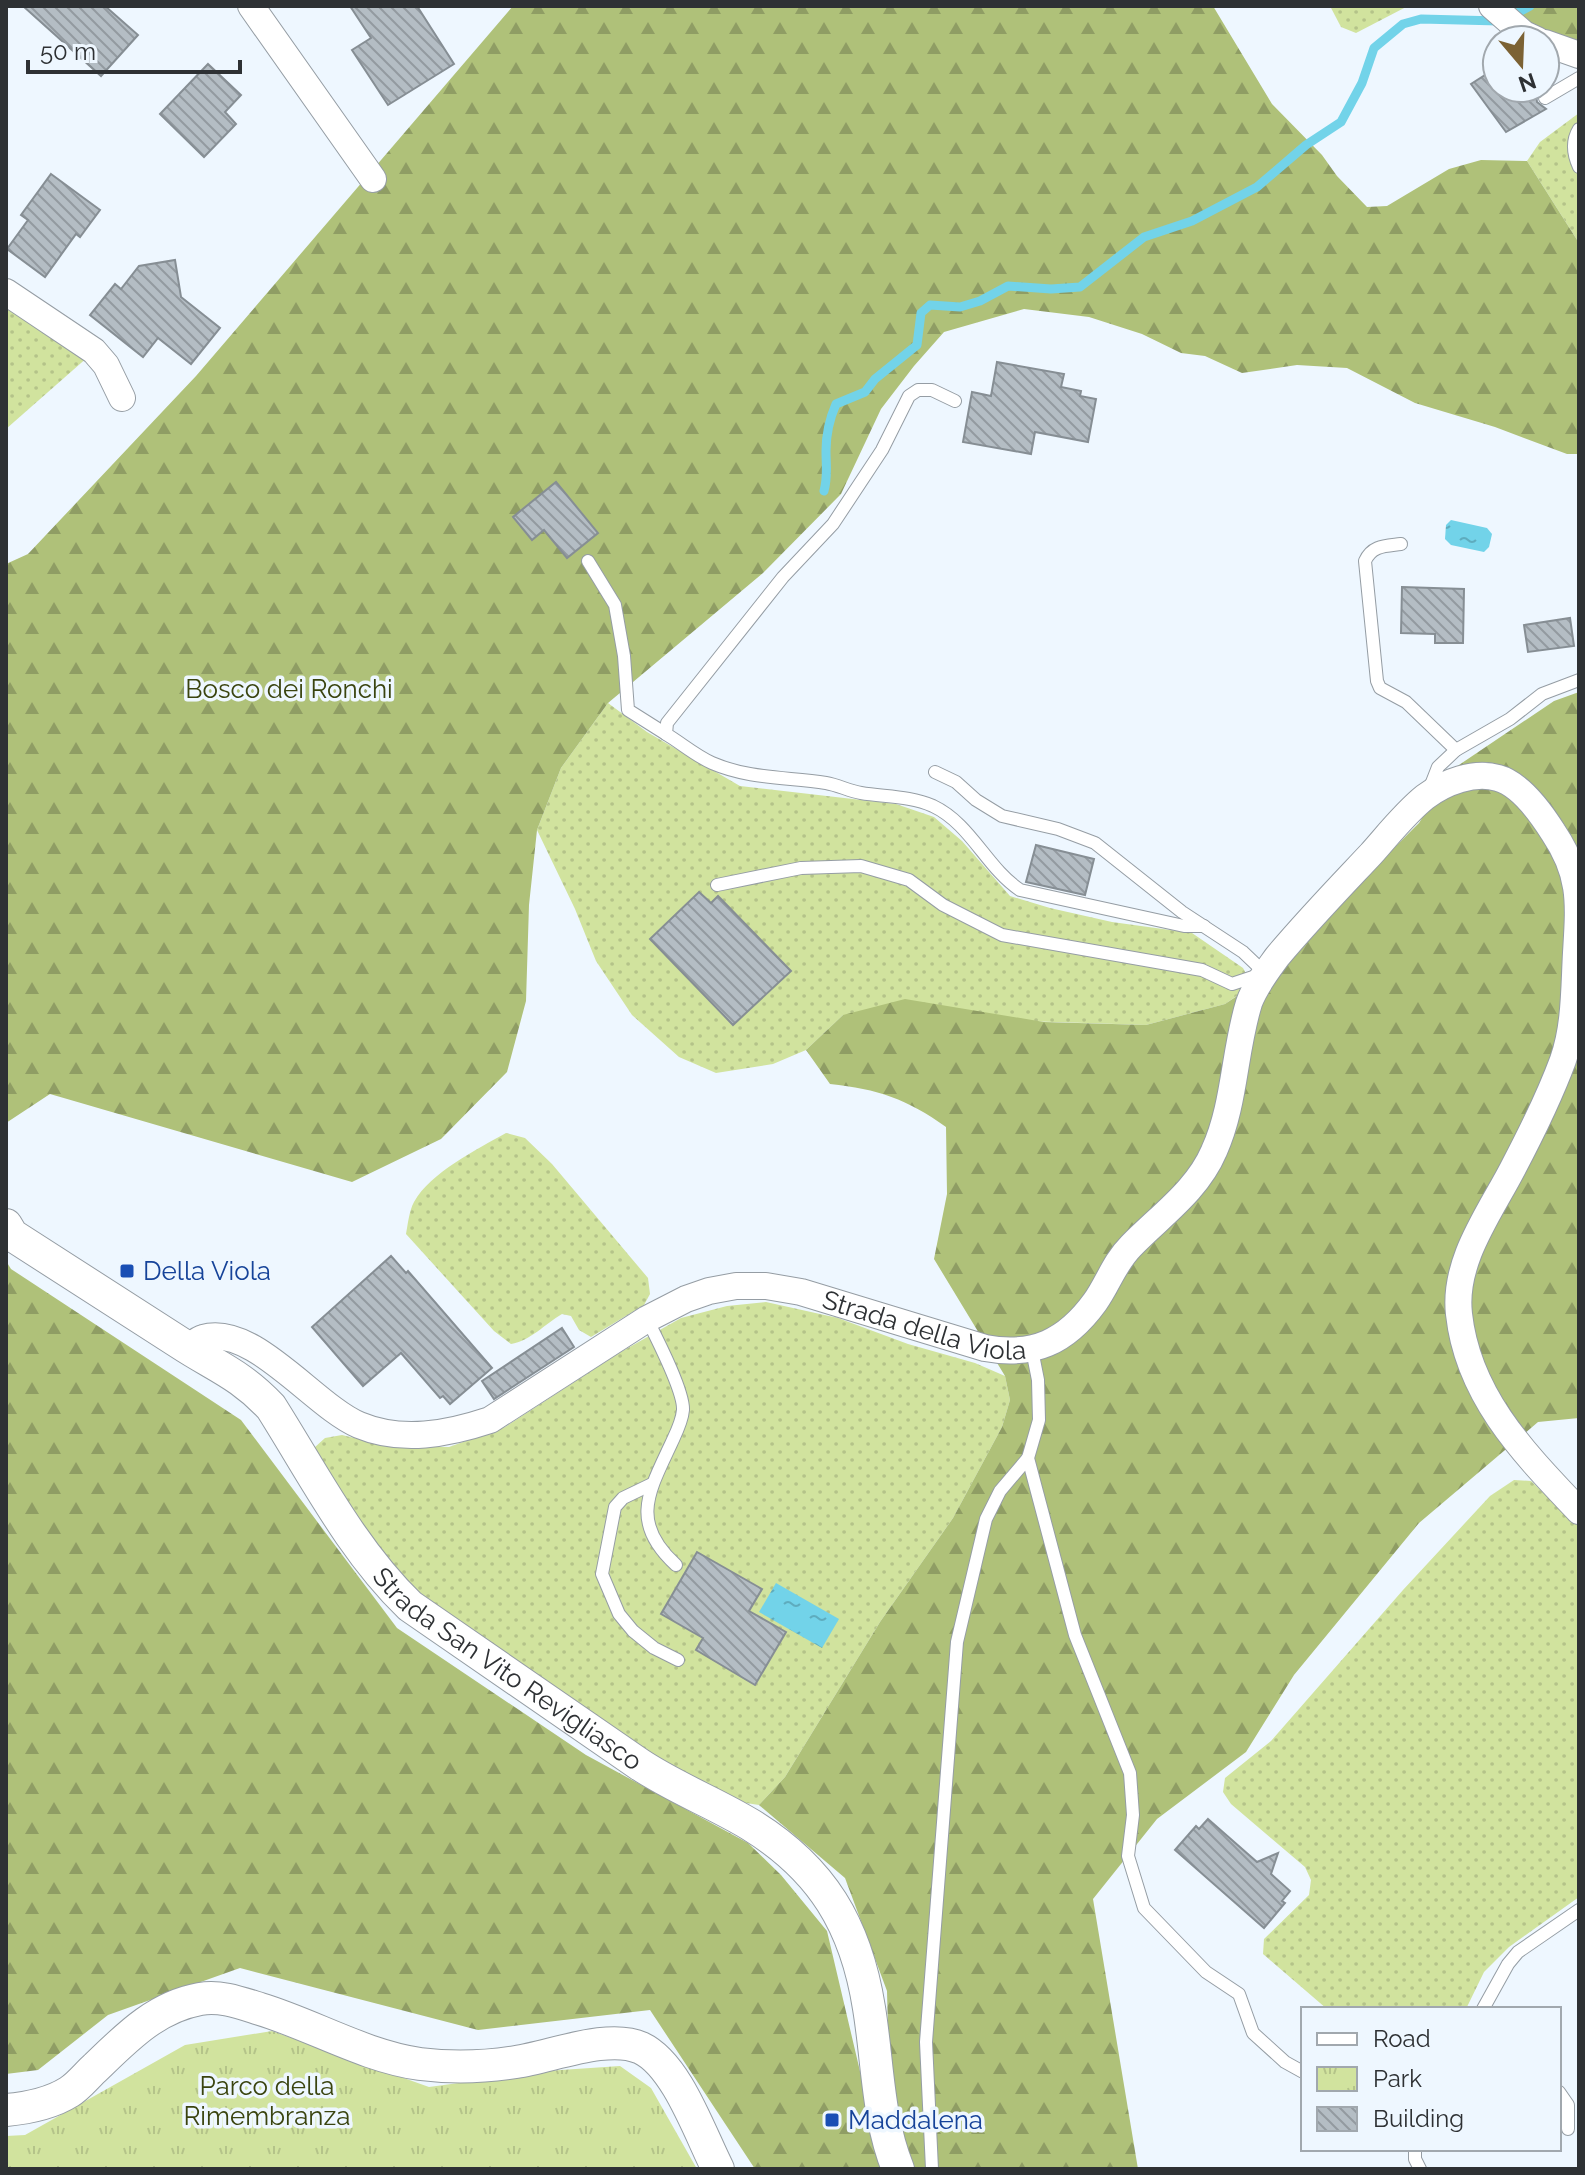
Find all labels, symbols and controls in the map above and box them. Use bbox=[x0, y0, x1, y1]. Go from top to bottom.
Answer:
scale bar bbox=[28, 24, 240, 74]
north arrow bbox=[1481, 24, 1561, 104]
text: 50 m bbox=[40, 37, 96, 66]
text: N bbox=[1515, 68, 1540, 98]
park label: Bosco dei Ronchi bbox=[185, 674, 393, 704]
place label: Della Viola bbox=[143, 1256, 271, 1286]
marker: Della Viola bbox=[118, 1262, 136, 1280]
street label: Strada della Viola bbox=[819, 1284, 1027, 1366]
street label: Strada San Vito Revigliasco bbox=[367, 1562, 648, 1776]
legend bbox=[1301, 2007, 1561, 2151]
text: Road bbox=[1373, 2024, 1431, 2053]
text: Park bbox=[1373, 2064, 1422, 2093]
park label: Parco della Rimembranza bbox=[184, 2071, 350, 2131]
text: Building bbox=[1373, 2104, 1464, 2133]
place label: Maddalena bbox=[848, 2105, 983, 2135]
marker: Maddalena bbox=[823, 2111, 841, 2129]

